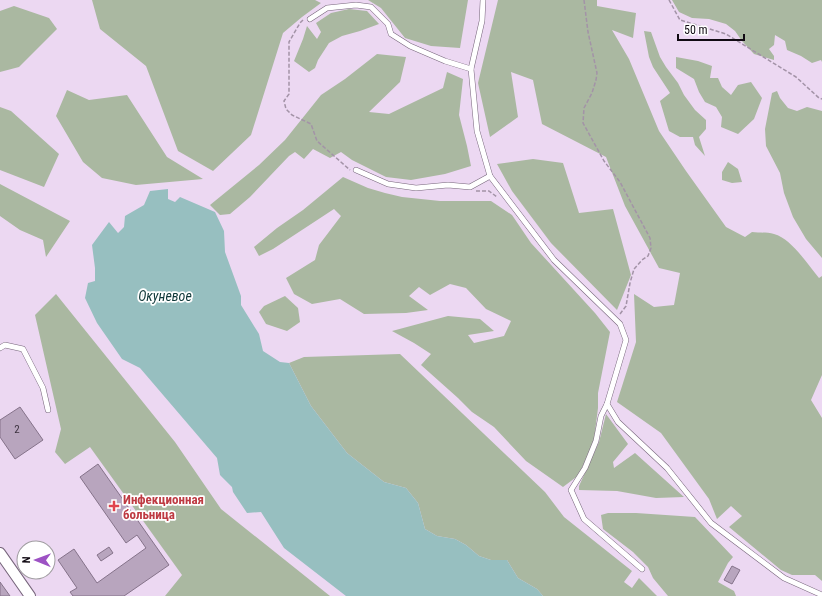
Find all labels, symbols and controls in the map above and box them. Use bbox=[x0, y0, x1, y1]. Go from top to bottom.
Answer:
scale bar bbox=[678, 16, 744, 42]
text: 50 m bbox=[684, 23, 708, 37]
water label: Окуневое bbox=[138, 288, 192, 304]
house number: 2 bbox=[14, 423, 20, 436]
place label: Инфекционная больница bbox=[123, 492, 204, 522]
marker: Инфекционная больница bbox=[108, 500, 120, 512]
north arrow bbox=[16, 540, 56, 580]
text: N bbox=[20, 556, 33, 563]

